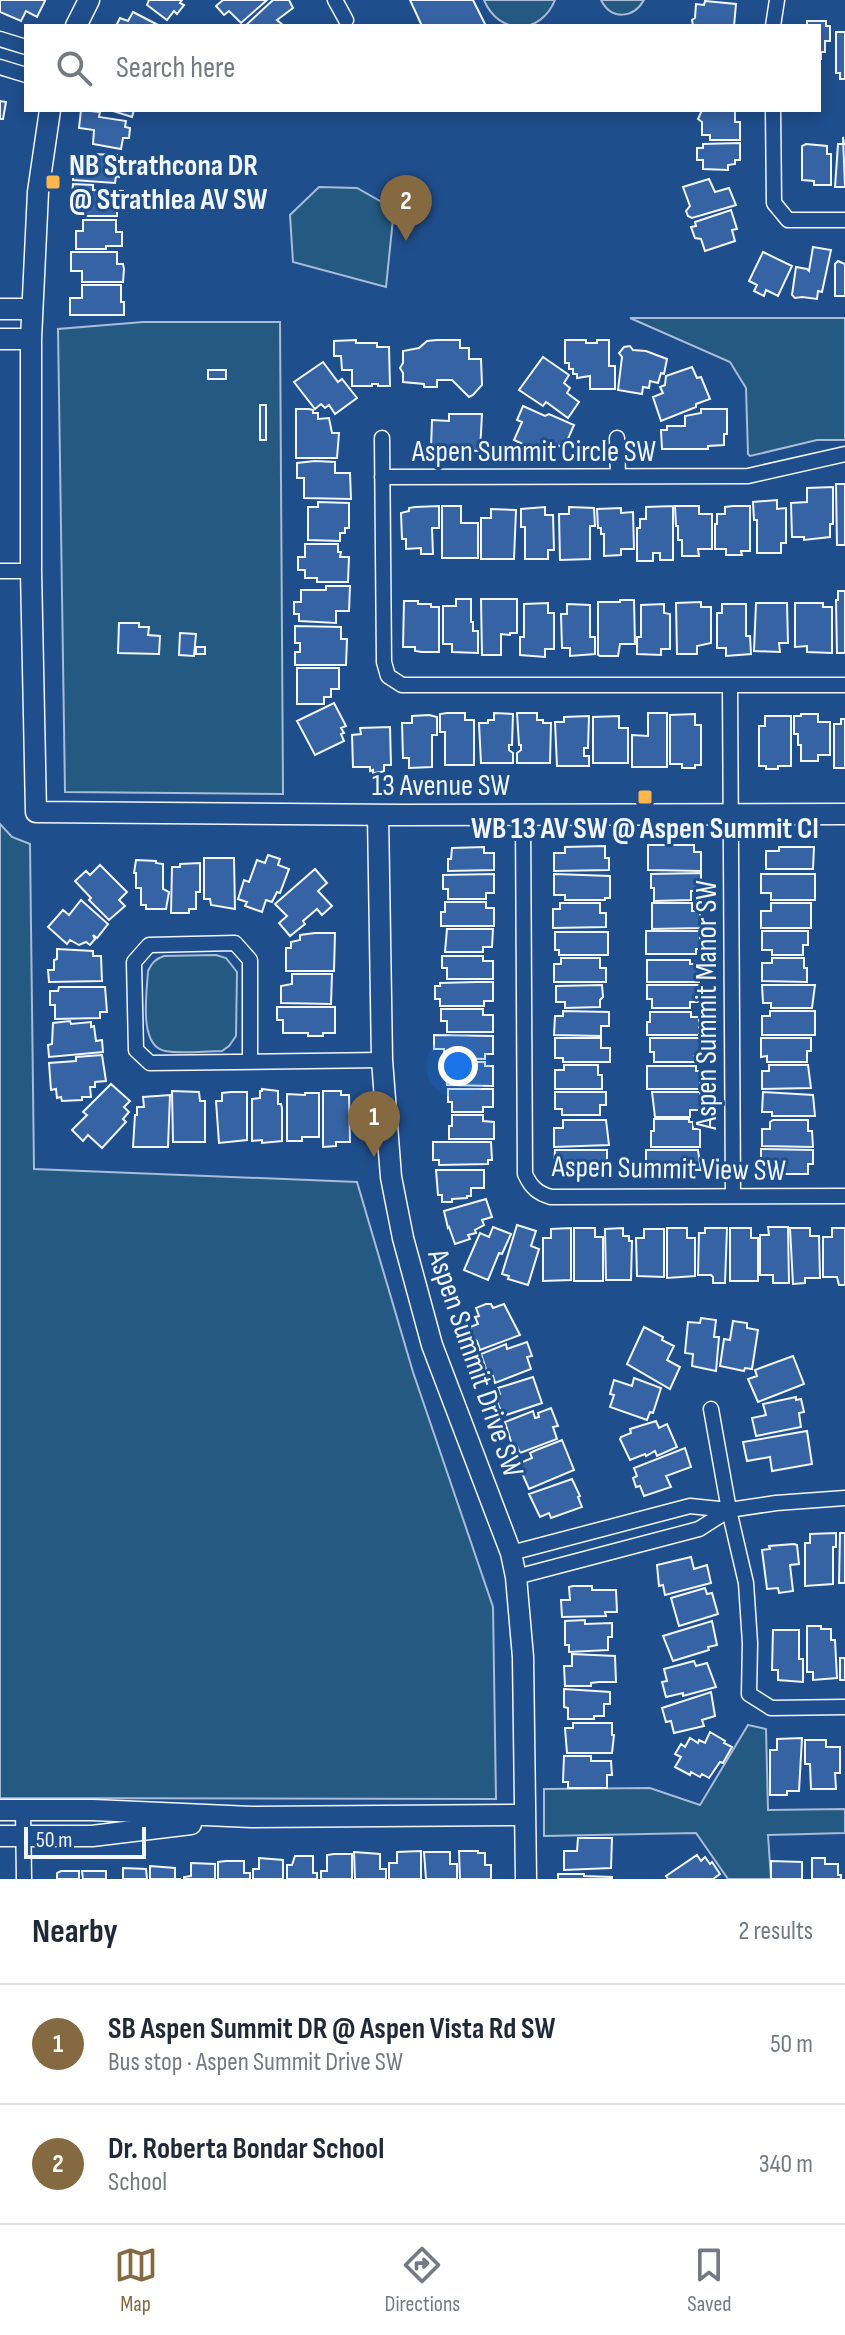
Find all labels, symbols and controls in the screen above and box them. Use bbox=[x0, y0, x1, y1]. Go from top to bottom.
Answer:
search box bbox=[24, 24, 821, 112]
icon: search bbox=[52, 46, 96, 90]
text: Search here bbox=[116, 50, 235, 86]
place label: NB Strathcona DR @ Strathlea AV SW bbox=[69, 148, 267, 218]
marker: NB Strathcona DR @ Strathlea AV SW bbox=[44, 173, 62, 191]
pin: 2 bbox=[380, 175, 432, 241]
street label: Aspen Summit Circle SW bbox=[411, 434, 657, 470]
street label: 13 Avenue SW bbox=[372, 768, 511, 804]
marker: WB 13 AV SW @ Aspen Summit CI bbox=[636, 788, 654, 806]
place label: WB 13 AV SW @ Aspen Summit CI bbox=[471, 811, 819, 847]
street label: Aspen Summit Manor SW bbox=[689, 880, 725, 1131]
your location bbox=[438, 1046, 478, 1086]
pin: 1 bbox=[348, 1091, 400, 1157]
street label: Aspen Summit View SW bbox=[551, 1149, 787, 1189]
street label: Aspen Summit Drive SW bbox=[419, 1244, 531, 1482]
scale bar bbox=[24, 1823, 146, 1859]
text: 50 m bbox=[36, 1827, 72, 1854]
text: Nearby bbox=[32, 1911, 118, 1952]
text: 2 results bbox=[739, 1916, 813, 1947]
text: SB Aspen Summit DR @ Aspen Vista Rd SW bbox=[108, 2011, 555, 2047]
text: 1 bbox=[53, 2029, 63, 2060]
text: 50 m bbox=[770, 2029, 813, 2060]
text: Bus stop · Aspen Summit Drive SW bbox=[108, 2047, 403, 2078]
text: Dr. Roberta Bondar School bbox=[108, 2131, 384, 2167]
text: 2 bbox=[52, 2149, 64, 2180]
text: 340 m bbox=[759, 2149, 813, 2180]
text: School bbox=[108, 2167, 167, 2198]
tab: Map bbox=[114, 2243, 158, 2318]
tab: Directions bbox=[385, 2243, 460, 2318]
tab: Saved bbox=[687, 2243, 731, 2318]

